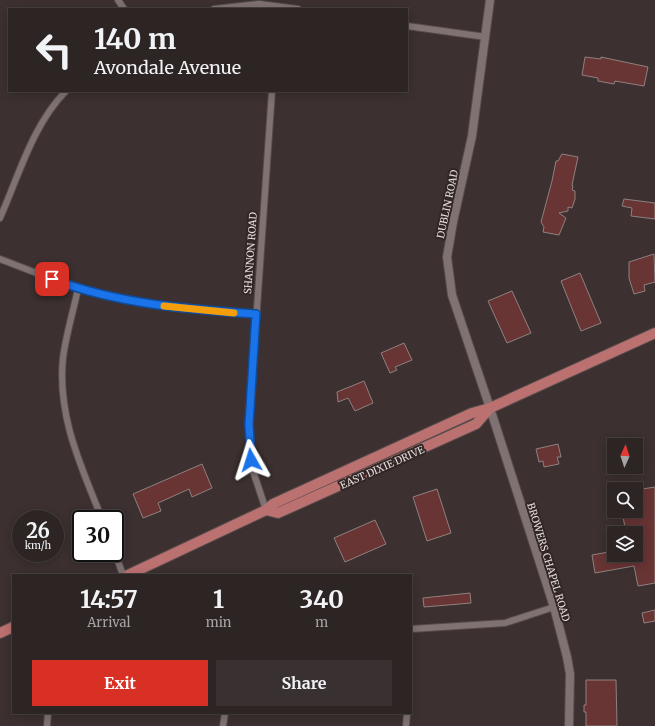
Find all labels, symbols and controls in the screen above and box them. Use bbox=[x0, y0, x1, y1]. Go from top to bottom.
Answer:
text: 140 m bbox=[94, 21, 176, 57]
icon: left bbox=[28, 24, 80, 76]
text: Avondale Avenue bbox=[94, 56, 241, 79]
street label: DUBLIN ROAD bbox=[434, 168, 461, 240]
street label: SHANNON ROAD bbox=[241, 211, 260, 294]
pin bbox=[35, 262, 69, 296]
icon: arrive bbox=[41, 268, 63, 290]
north arrow bbox=[607, 438, 643, 474]
map controls bbox=[607, 438, 643, 562]
position arrow bbox=[230, 439, 272, 481]
street label: EAST DIXIE DRIVE bbox=[338, 443, 427, 492]
button: search bbox=[607, 482, 643, 518]
street label: BROWERS CHAPEL ROAD bbox=[524, 501, 573, 624]
speed limit sign: 30 bbox=[72, 510, 124, 562]
text: 26 bbox=[26, 518, 50, 543]
button: layers bbox=[607, 526, 643, 562]
text: km/h bbox=[25, 539, 51, 552]
text: 14:57 bbox=[80, 584, 138, 615]
text: 1 bbox=[213, 584, 224, 615]
text: 340 bbox=[300, 584, 344, 615]
text: Arrival bbox=[87, 614, 131, 631]
text: min bbox=[206, 614, 231, 631]
text: m bbox=[315, 614, 328, 631]
button: Exit bbox=[32, 660, 208, 706]
button: Share bbox=[216, 660, 392, 706]

